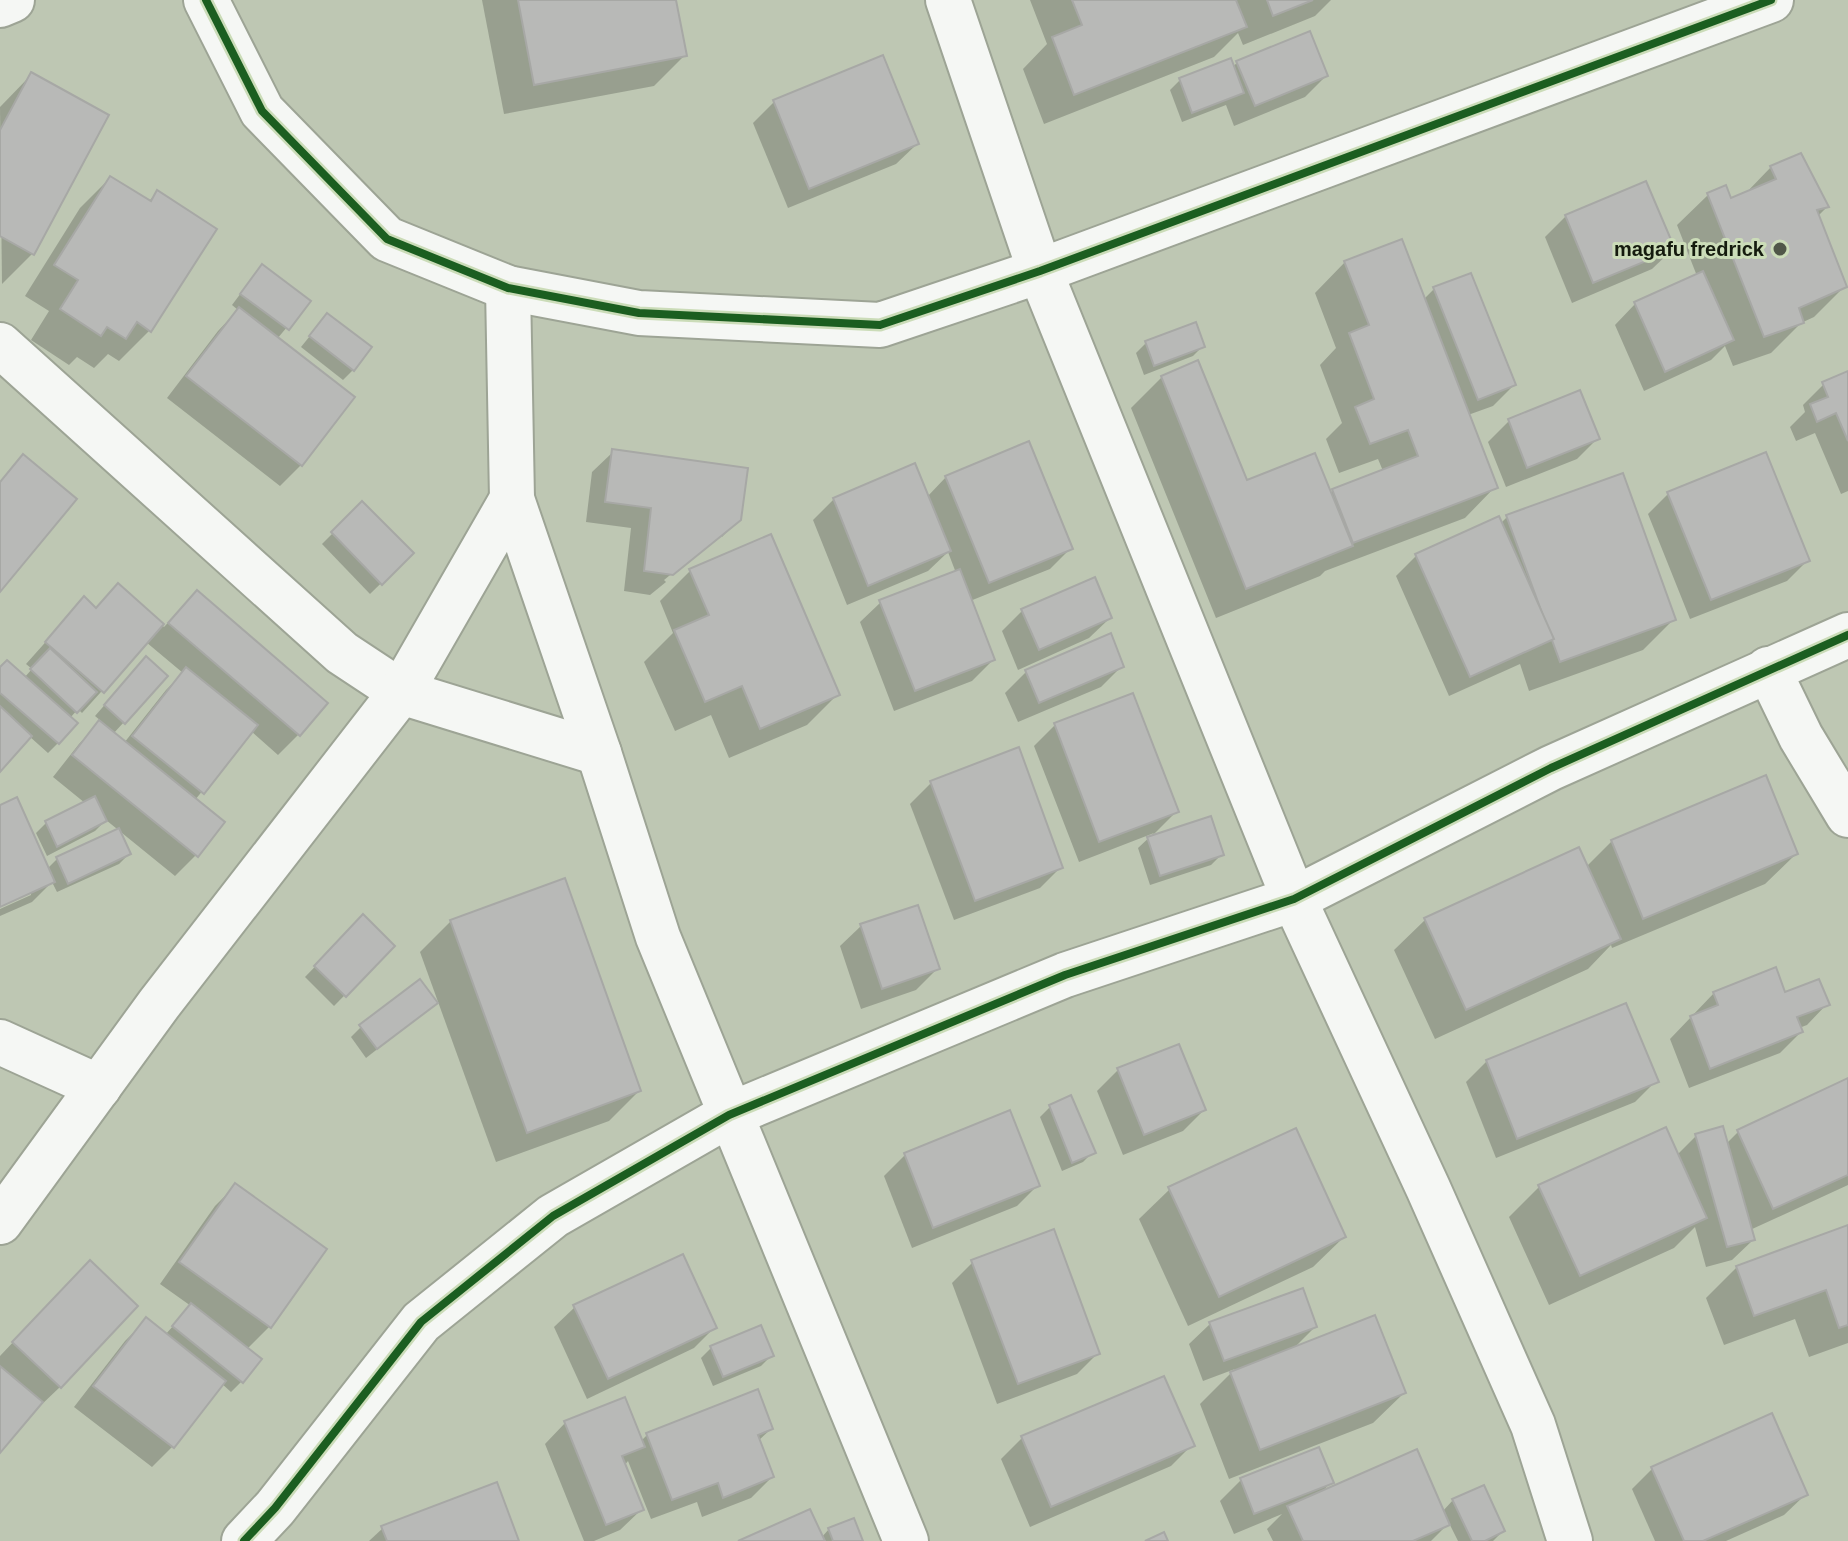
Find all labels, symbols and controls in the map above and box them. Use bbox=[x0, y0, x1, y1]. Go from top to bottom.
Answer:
place label: magafu fredrick bbox=[1614, 238, 1765, 260]
marker: magafu fredrick bbox=[1771, 240, 1789, 258]

